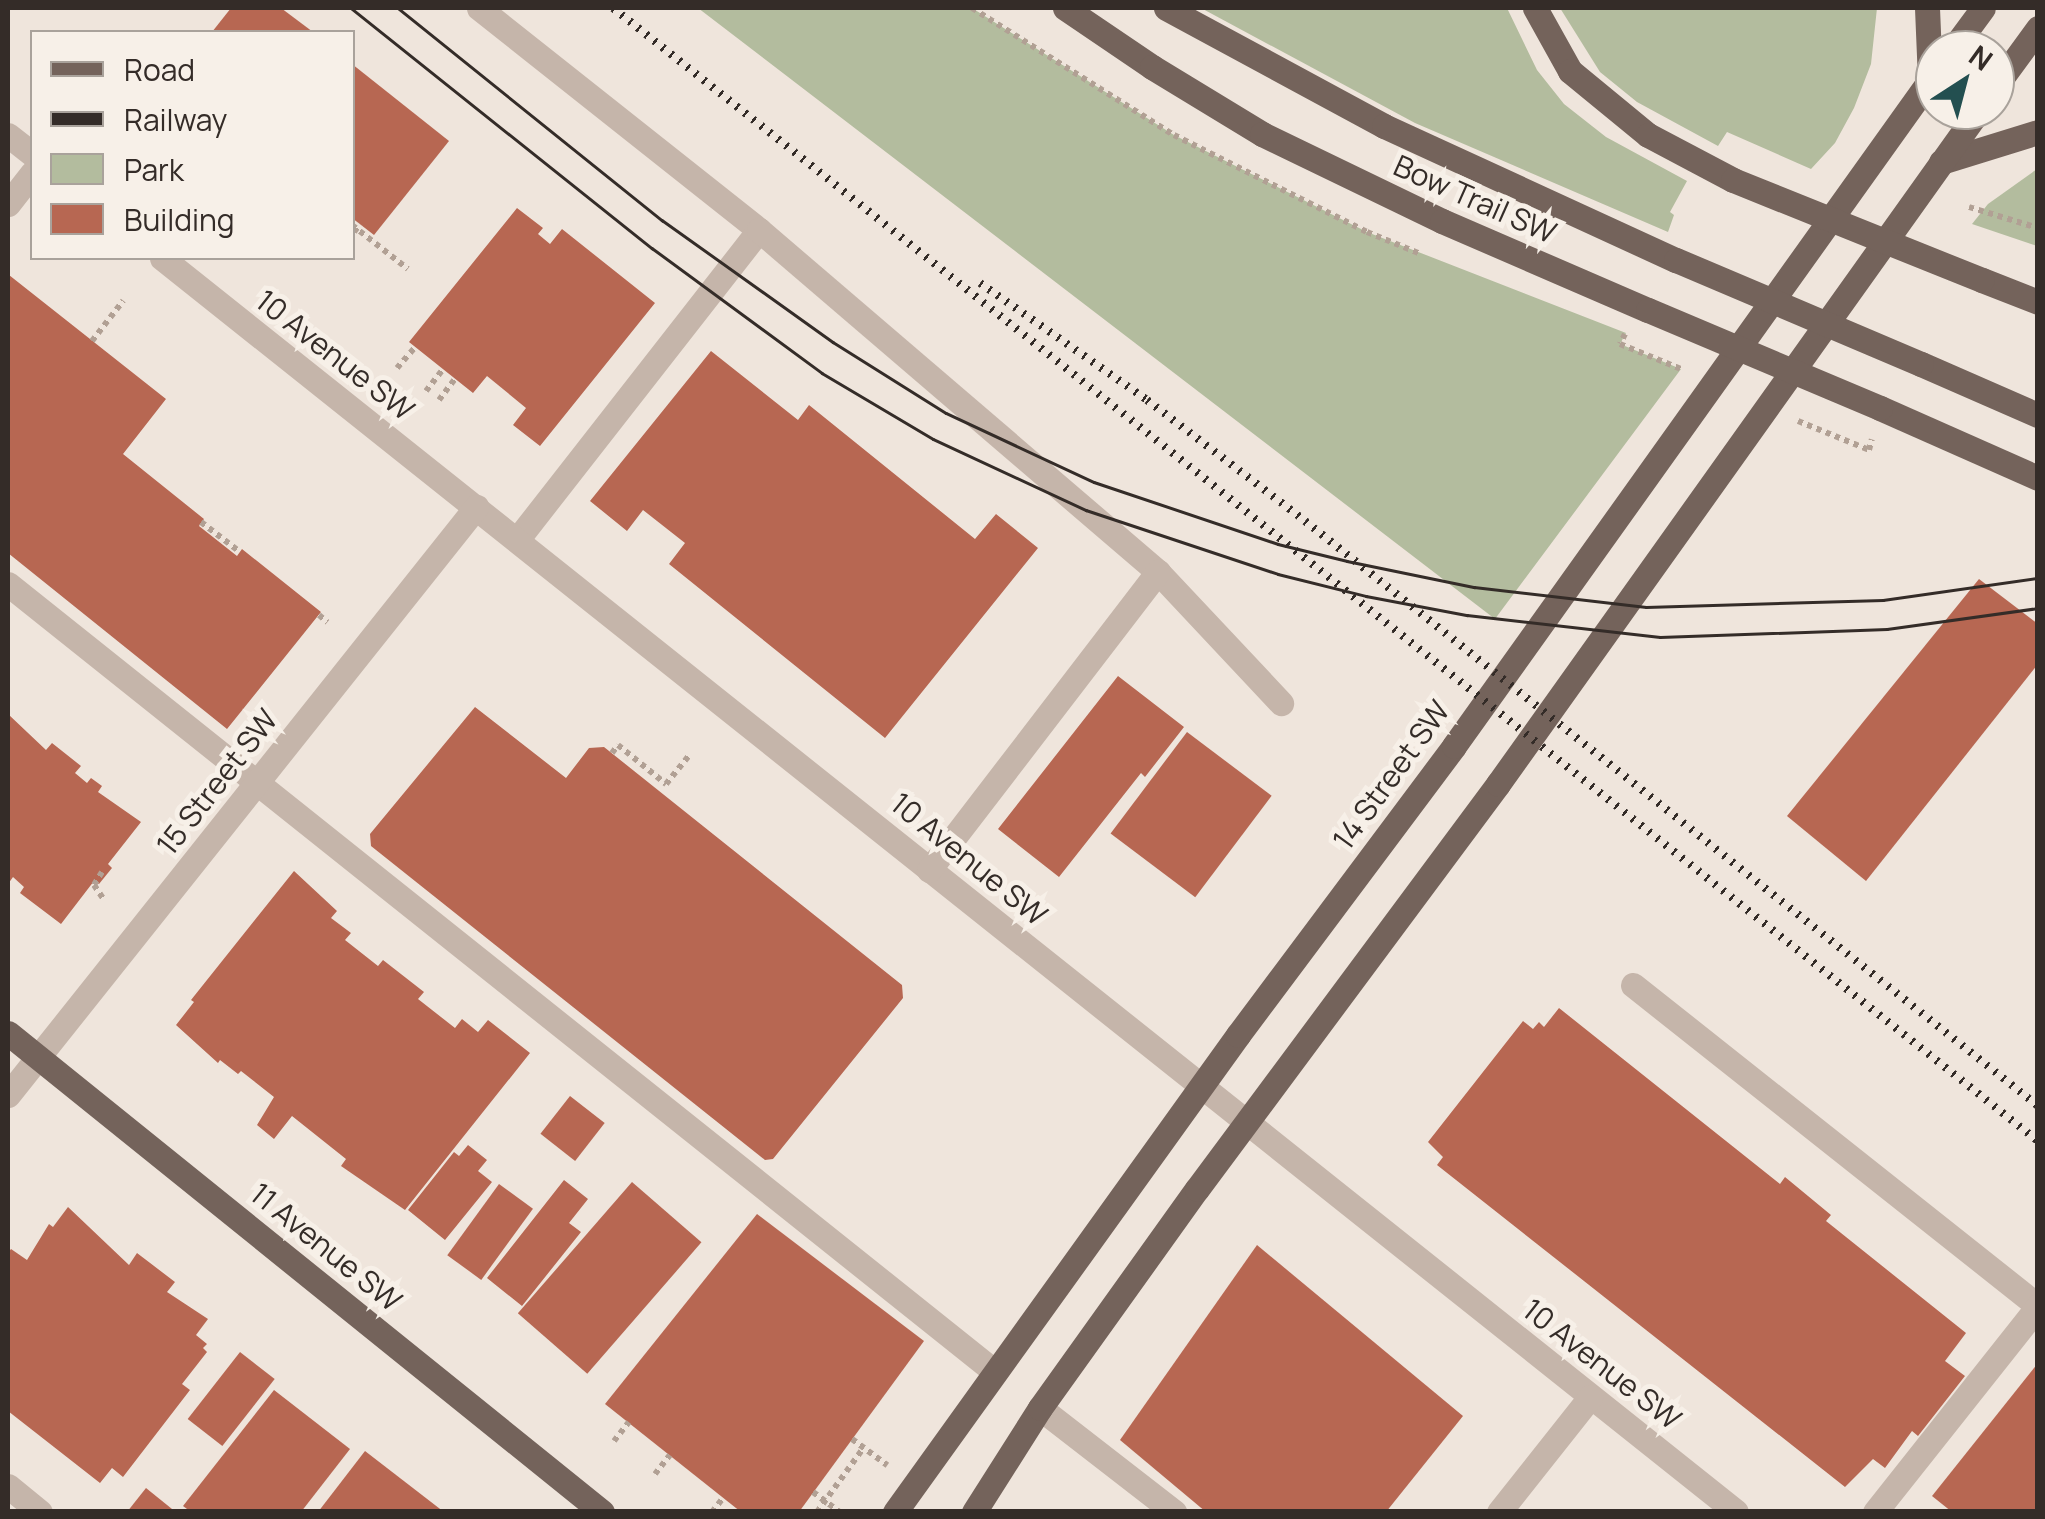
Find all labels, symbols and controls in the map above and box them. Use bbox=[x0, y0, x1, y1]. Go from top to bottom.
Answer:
legend bbox=[30, 30, 355, 260]
north arrow bbox=[1915, 30, 2015, 130]
text: N bbox=[1962, 36, 2001, 79]
text: Road bbox=[124, 49, 195, 90]
text: Railway bbox=[124, 99, 227, 140]
street label: Bow Trail SW bbox=[1388, 147, 1562, 251]
text: Park bbox=[124, 149, 184, 190]
text: Building bbox=[124, 199, 235, 240]
street label: 10 Avenue SW bbox=[249, 282, 421, 428]
street label: 14 Street SW bbox=[1325, 693, 1457, 857]
street label: 15 Street SW bbox=[149, 702, 285, 862]
street label: 10 Avenue SW bbox=[884, 785, 1054, 933]
street label: 11 Avenue SW bbox=[243, 1175, 409, 1319]
street label: 10 Avenue SW bbox=[1516, 1291, 1688, 1437]

